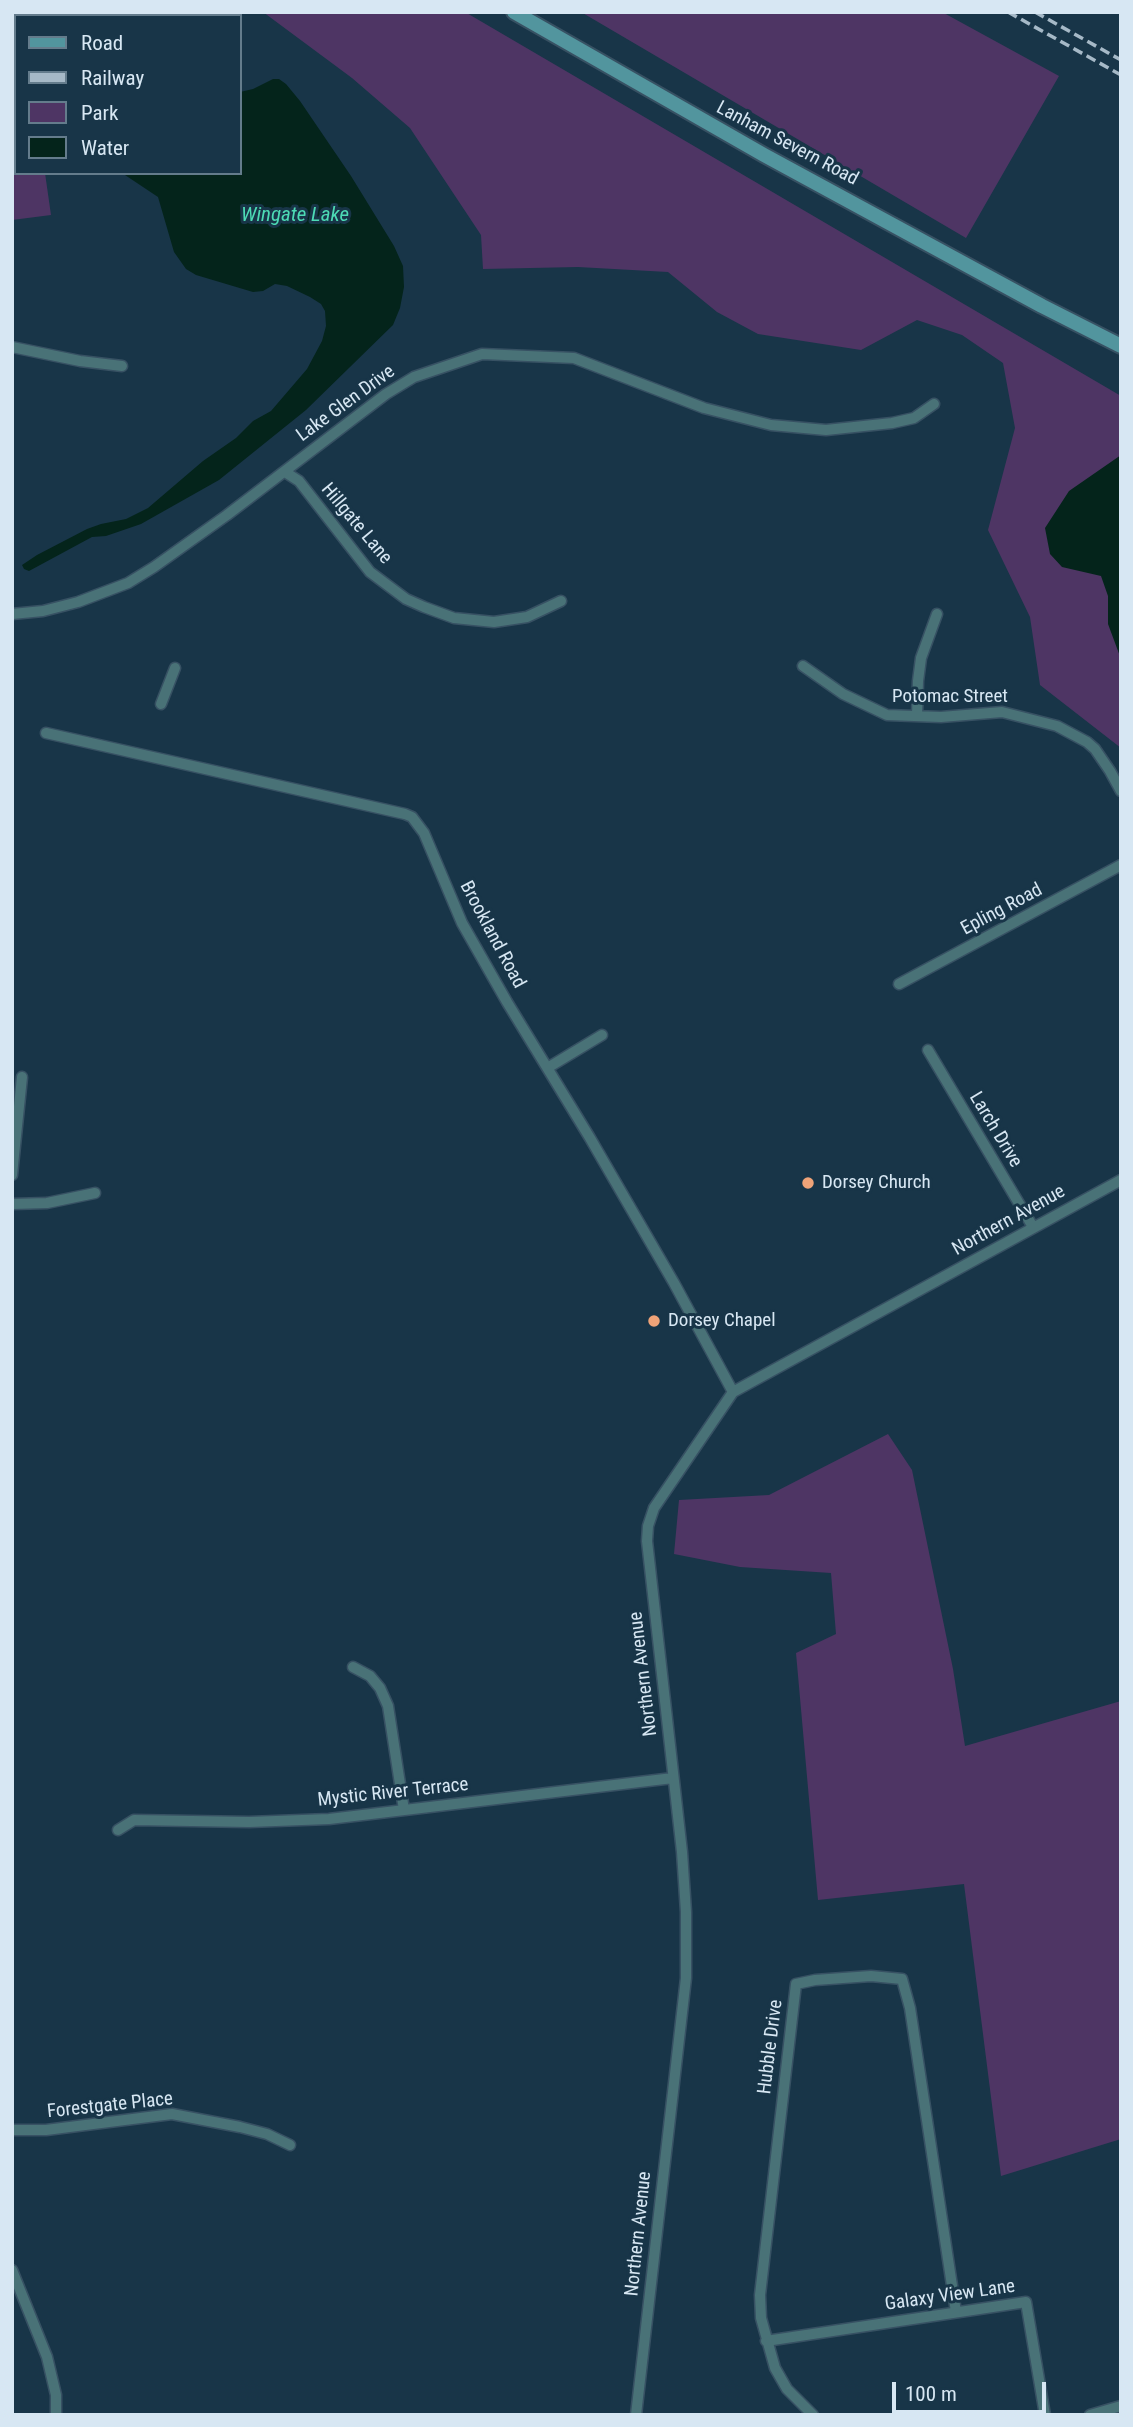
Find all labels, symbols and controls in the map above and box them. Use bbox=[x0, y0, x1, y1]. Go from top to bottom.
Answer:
legend bbox=[14, 14, 242, 175]
text: Road bbox=[81, 31, 123, 55]
text: Railway bbox=[81, 66, 144, 90]
street label: Lanham Severn Road bbox=[712, 97, 862, 191]
text: Park bbox=[81, 101, 118, 125]
text: Water bbox=[81, 136, 129, 160]
water label: Wingate Lake bbox=[241, 203, 349, 229]
street label: Lake Glen Drive bbox=[292, 361, 400, 447]
street label: Hillgate Lane bbox=[316, 479, 396, 569]
street label: Potomac Street bbox=[892, 686, 1008, 708]
street label: Brookland Road bbox=[454, 877, 530, 993]
street label: Epling Road bbox=[958, 879, 1046, 941]
street label: Larch Drive bbox=[964, 1088, 1026, 1172]
place label: Dorsey Church bbox=[822, 1172, 931, 1194]
marker: Dorsey Church bbox=[800, 1175, 816, 1191]
street label: Northern Avenue bbox=[949, 1181, 1069, 1261]
place label: Dorsey Chapel bbox=[668, 1310, 776, 1332]
marker: Dorsey Chapel bbox=[646, 1313, 662, 1329]
street label: Northern Avenue bbox=[625, 1610, 663, 1738]
street label: Mystic River Terrace bbox=[317, 1774, 469, 1812]
street label: Hubble Drive bbox=[754, 1998, 788, 2096]
street label: Forestgate Place bbox=[46, 2088, 174, 2124]
street label: Northern Avenue bbox=[621, 2170, 657, 2298]
street label: Galaxy View Lane bbox=[883, 2276, 1017, 2316]
scale bar bbox=[895, 2368, 1049, 2412]
text: 100 m bbox=[905, 2382, 957, 2406]

